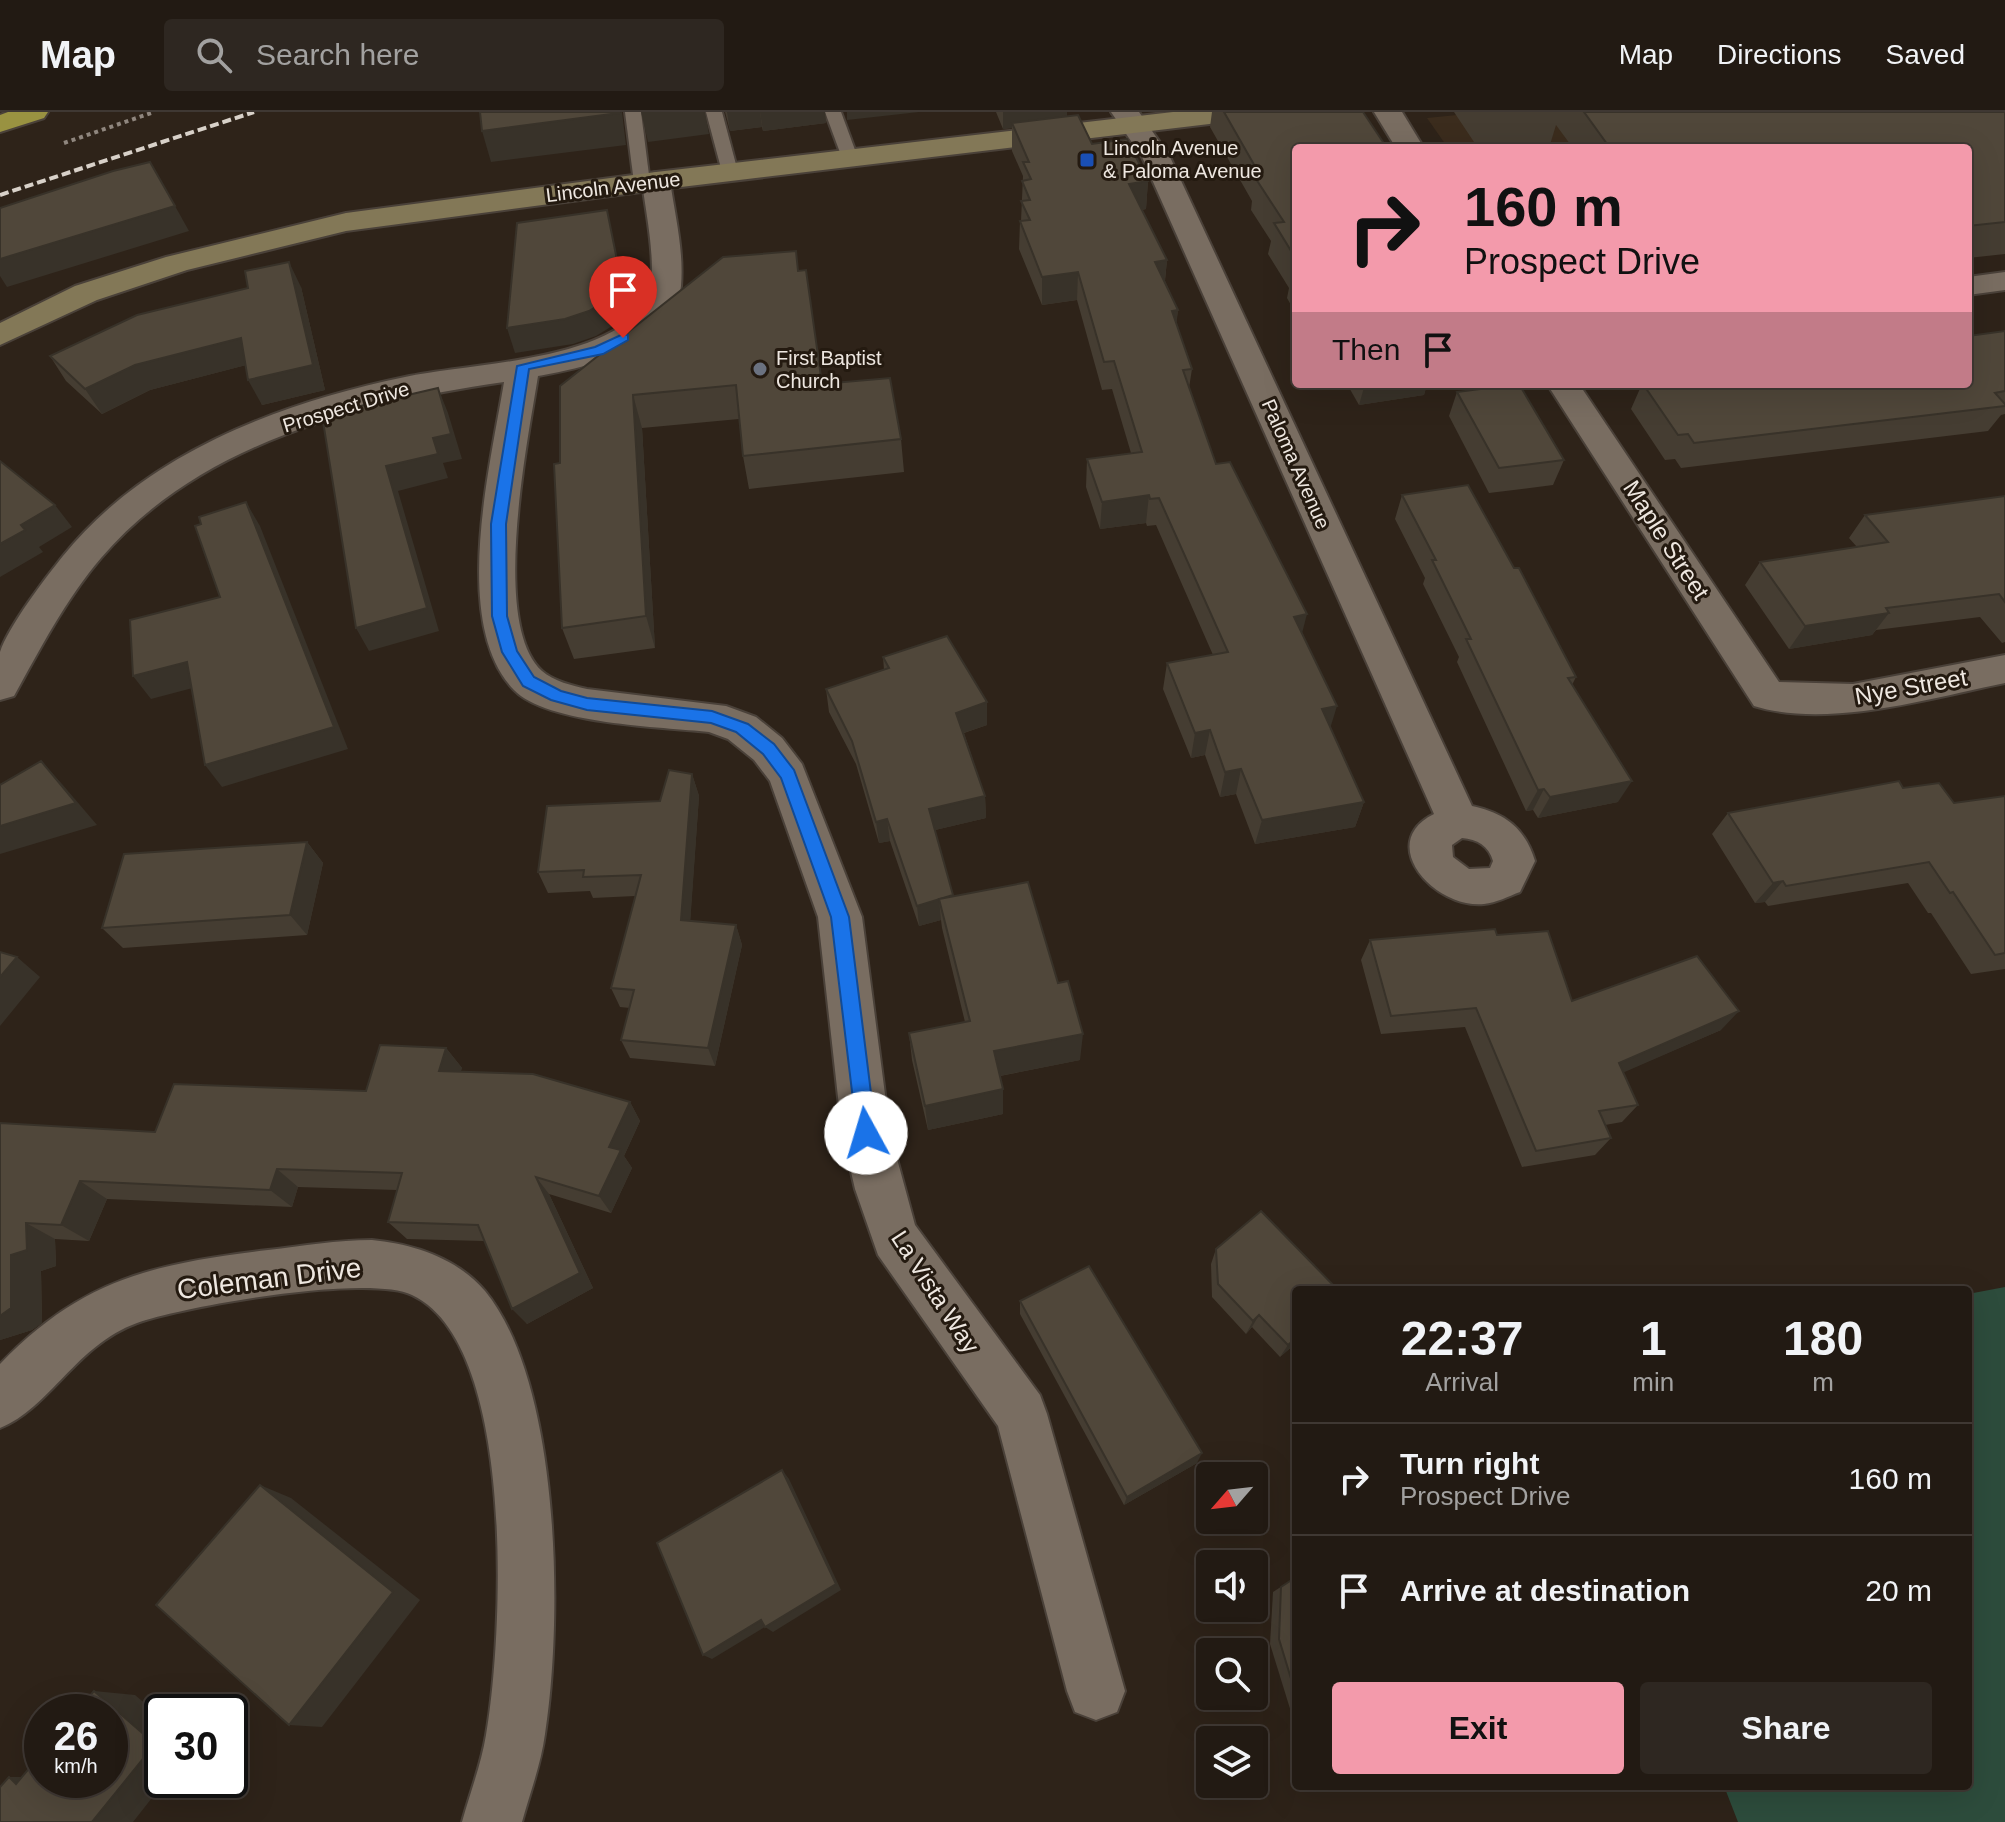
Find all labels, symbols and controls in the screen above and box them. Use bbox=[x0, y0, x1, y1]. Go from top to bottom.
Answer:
search box bbox=[164, 19, 724, 91]
icon: search bbox=[192, 33, 236, 77]
text: Map bbox=[40, 34, 116, 76]
text: Search here bbox=[256, 38, 419, 71]
text: Map bbox=[1619, 39, 1673, 70]
text: Directions bbox=[1717, 39, 1842, 70]
text: Saved bbox=[1886, 39, 1965, 70]
place label: Lincoln Avenue & Paloma Avenue bbox=[1103, 137, 1262, 182]
marker: Lincoln Avenue & Paloma Avenue bbox=[1078, 151, 1096, 169]
street label: Lincoln Avenue bbox=[545, 168, 681, 206]
text: 160 m bbox=[1464, 175, 1623, 238]
icon: right bbox=[1332, 176, 1436, 280]
text: Prospect Drive bbox=[1464, 241, 1700, 282]
pin bbox=[589, 256, 657, 338]
icon: arrive bbox=[601, 268, 645, 312]
icon: arrive bbox=[1416, 328, 1460, 372]
text: Then bbox=[1332, 333, 1400, 366]
place label: First Baptist Church bbox=[776, 347, 882, 392]
marker: First Baptist Church bbox=[751, 360, 769, 378]
street label: Prospect Drive bbox=[280, 377, 412, 437]
street label: Paloma Avenue bbox=[1258, 396, 1334, 532]
street label: Maple Street bbox=[1618, 475, 1715, 604]
street label: Nye Street bbox=[1853, 663, 1969, 710]
position arrow bbox=[824, 1091, 908, 1175]
street label: La Vista Way bbox=[886, 1226, 985, 1358]
street label: Coleman Drive bbox=[175, 1252, 363, 1305]
text: 22:37 bbox=[1401, 1312, 1524, 1365]
text: 1 bbox=[1640, 1312, 1667, 1365]
text: 180 bbox=[1783, 1312, 1863, 1365]
text: Arrival bbox=[1425, 1367, 1499, 1397]
text: min bbox=[1632, 1367, 1674, 1397]
text: m bbox=[1812, 1367, 1834, 1397]
text: Turn right bbox=[1400, 1447, 1539, 1480]
icon: right bbox=[1332, 1457, 1376, 1501]
north arrow bbox=[1196, 1462, 1268, 1534]
map controls bbox=[1196, 1462, 1268, 1798]
text: 160 m bbox=[1849, 1462, 1932, 1495]
text: Prospect Drive bbox=[1400, 1481, 1571, 1511]
button: sound bbox=[1196, 1550, 1268, 1622]
icon: arrive bbox=[1332, 1569, 1376, 1613]
text: Arrive at destination bbox=[1400, 1574, 1690, 1607]
text: 20 m bbox=[1865, 1574, 1932, 1607]
button: search bbox=[1196, 1638, 1268, 1710]
button: Exit bbox=[1332, 1682, 1624, 1774]
button: Share bbox=[1640, 1682, 1932, 1774]
speed limit sign: 30 bbox=[144, 1694, 248, 1798]
text: 26 bbox=[54, 1714, 98, 1758]
button: layers bbox=[1196, 1726, 1268, 1798]
text: km/h bbox=[54, 1755, 98, 1777]

